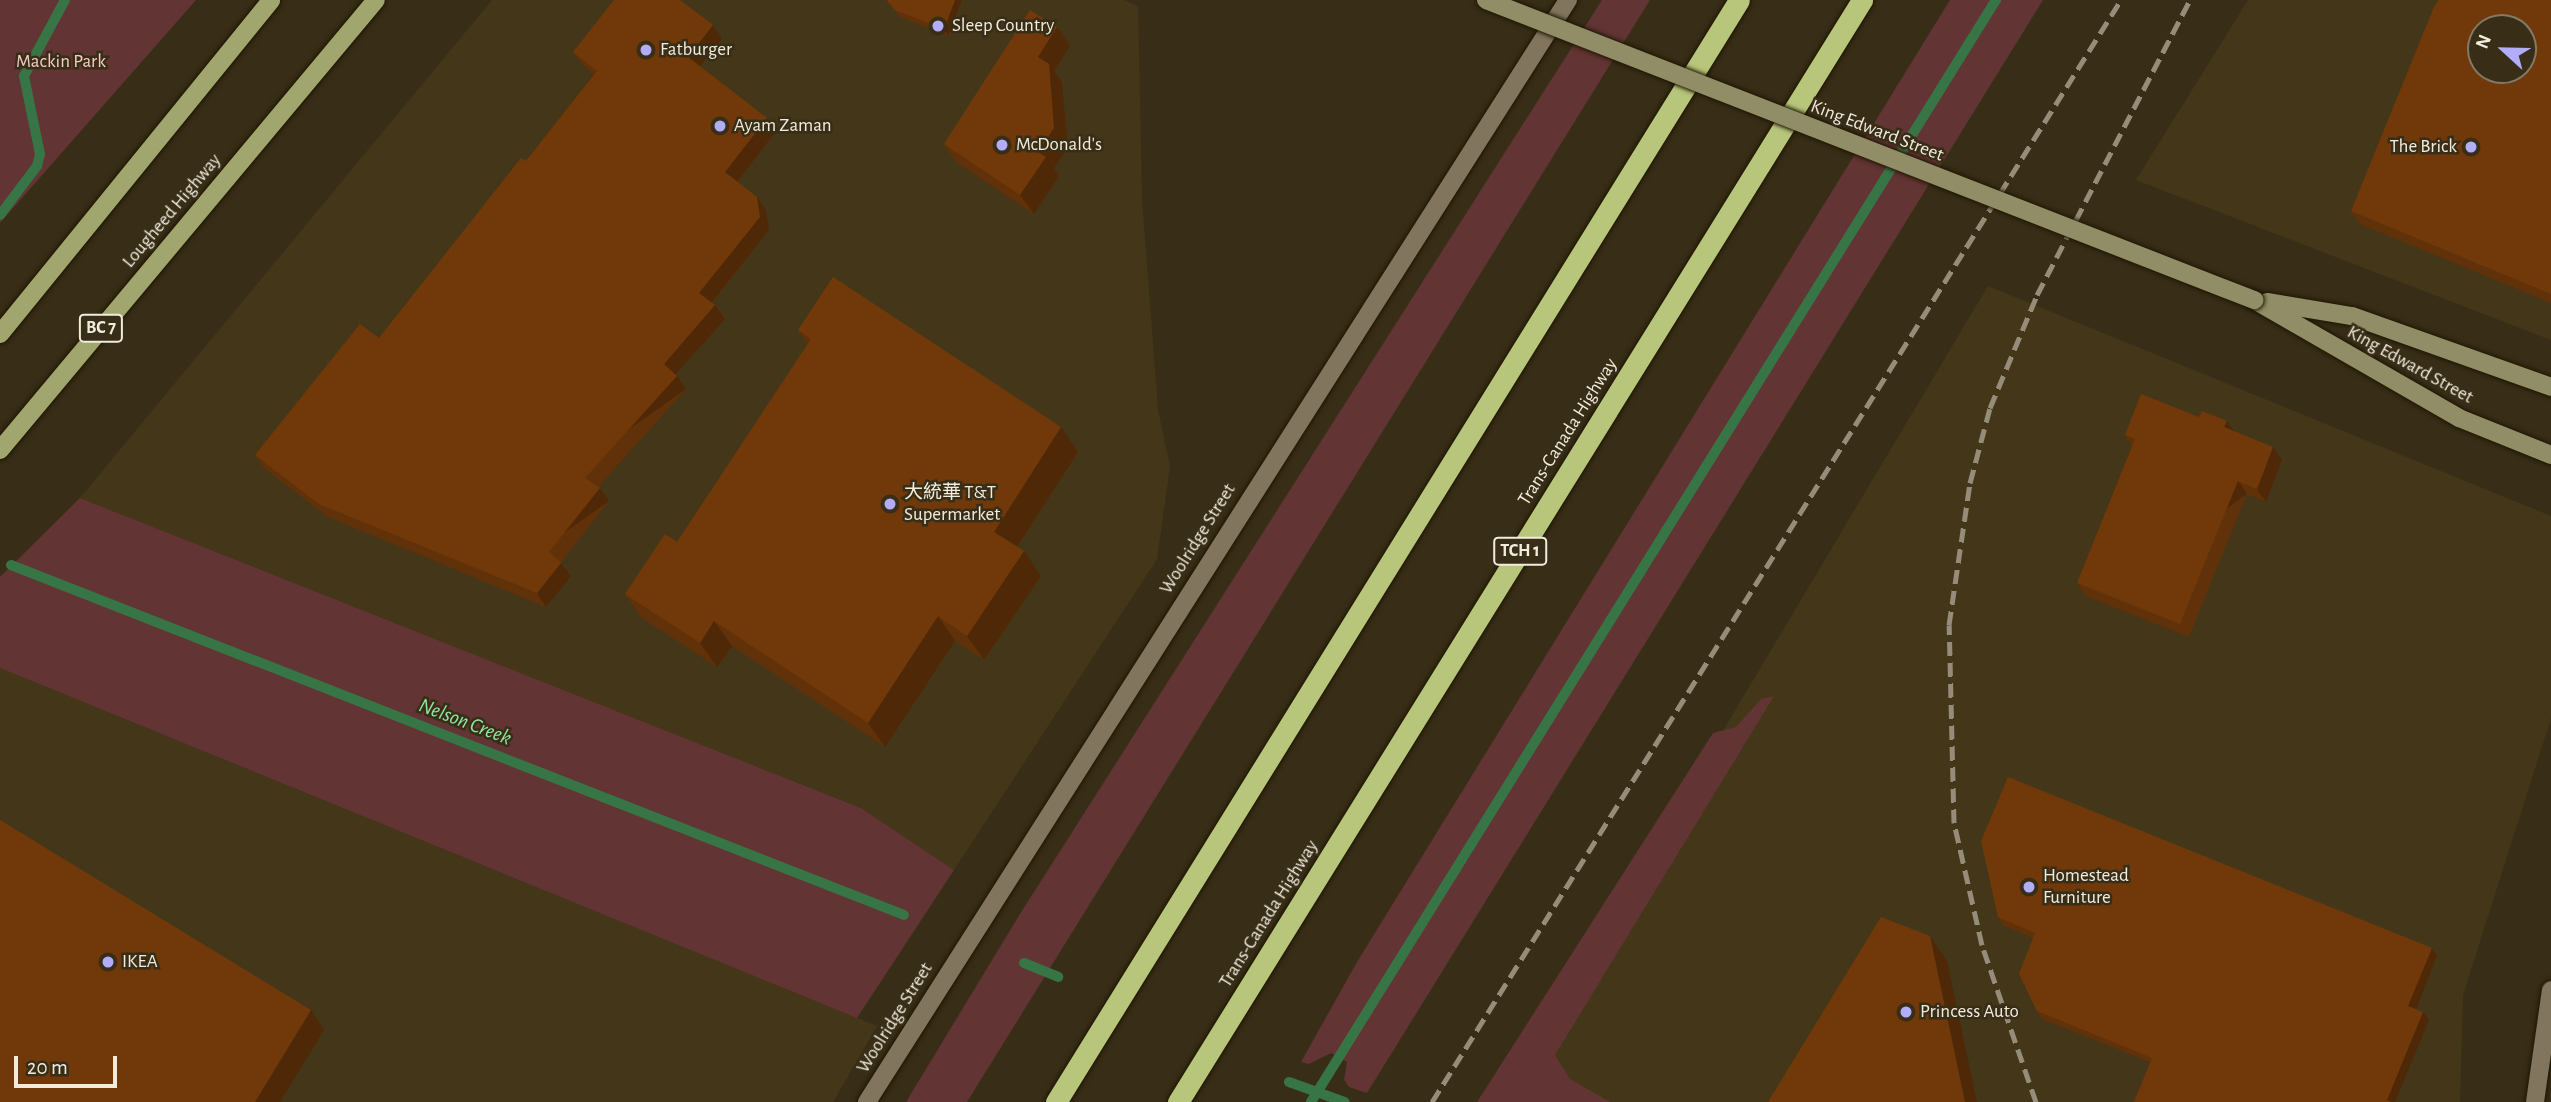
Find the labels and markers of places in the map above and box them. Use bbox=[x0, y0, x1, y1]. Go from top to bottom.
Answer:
place label: Sleep Country bbox=[952, 15, 1054, 37]
marker: Sleep Country bbox=[930, 18, 946, 34]
place label: Fatburger bbox=[660, 39, 732, 61]
marker: Fatburger bbox=[638, 42, 654, 58]
place label: Ayam Zaman bbox=[734, 115, 832, 137]
marker: Ayam Zaman bbox=[712, 118, 728, 134]
place label: McDonald's bbox=[1016, 134, 1102, 156]
place label: The Brick bbox=[2389, 136, 2457, 158]
marker: McDonald's bbox=[994, 137, 1010, 153]
marker: The Brick bbox=[2463, 139, 2479, 155]
place label: 大統華 T&T Supermarket bbox=[904, 482, 1000, 526]
marker: 大統華 T&T Supermarket bbox=[882, 496, 898, 512]
place label: Homestead Furniture bbox=[2043, 865, 2129, 909]
marker: Homestead Furniture bbox=[2021, 879, 2037, 895]
place label: IKEA bbox=[122, 951, 158, 973]
marker: IKEA bbox=[100, 954, 116, 970]
place label: Princess Auto bbox=[1920, 1001, 2019, 1023]
marker: Princess Auto bbox=[1898, 1004, 1914, 1020]

